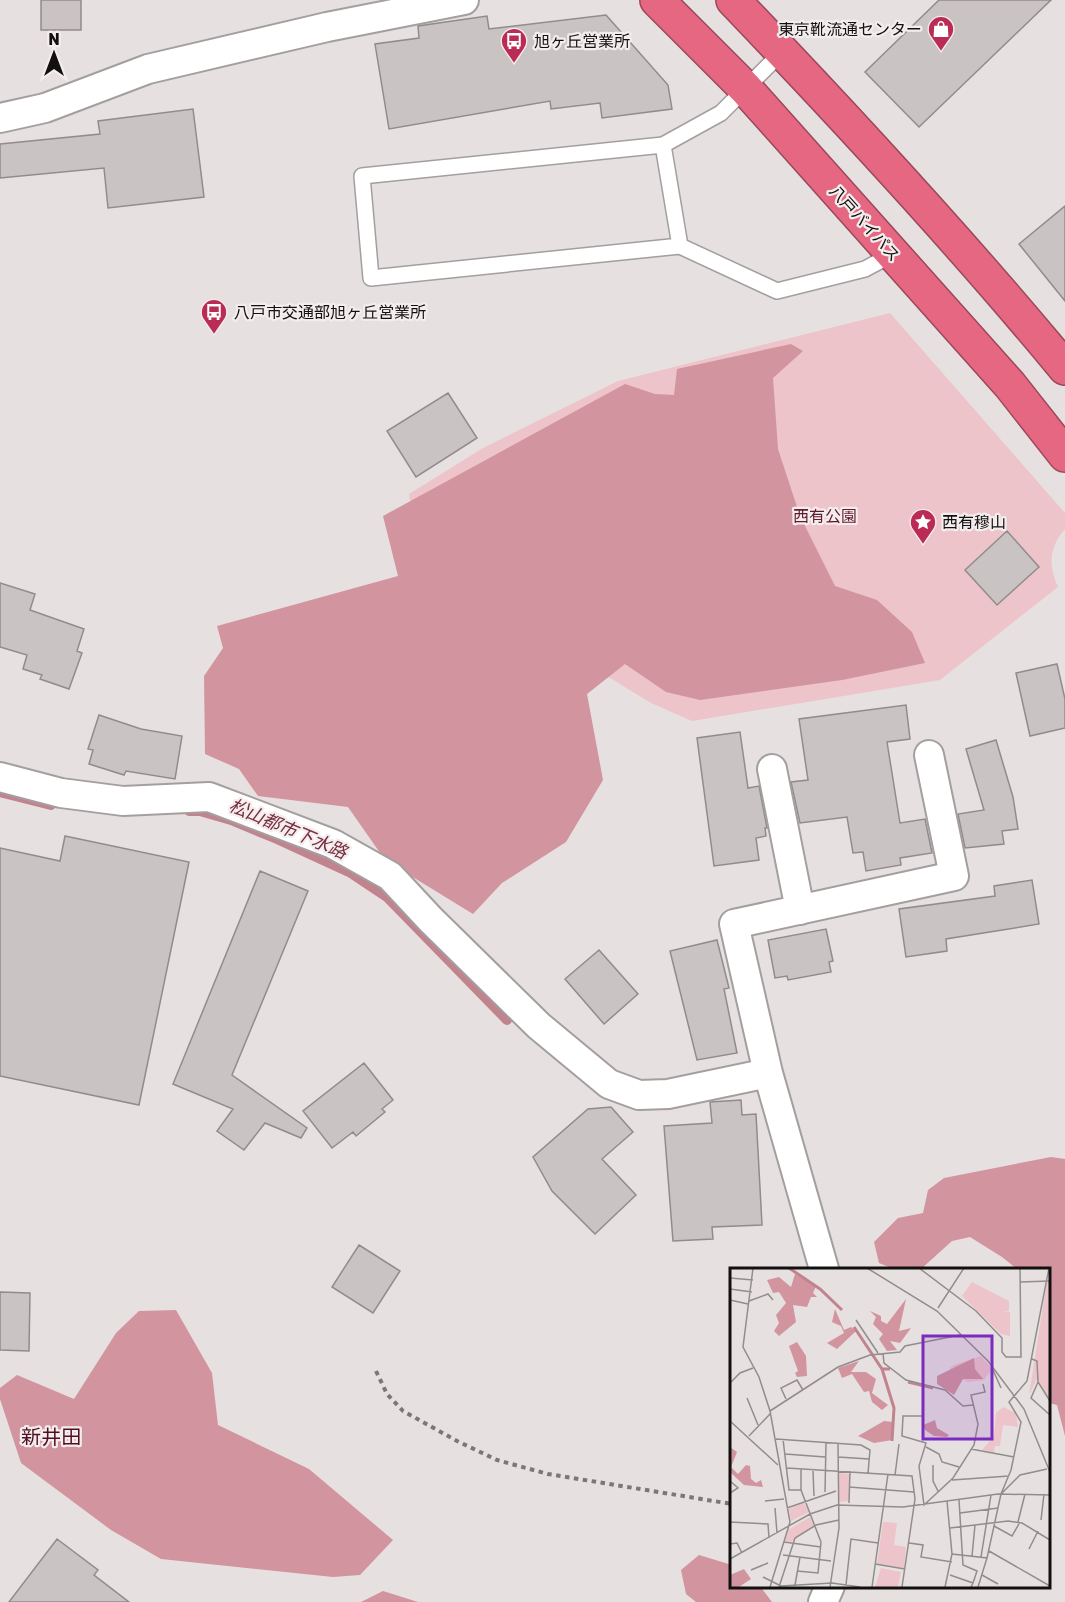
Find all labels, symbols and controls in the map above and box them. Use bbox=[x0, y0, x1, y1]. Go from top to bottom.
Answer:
shop icon: 東京靴流通センター bbox=[926, 14, 956, 52]
place label: 東京靴流通センター bbox=[778, 20, 922, 39]
north arrow bbox=[24, 24, 84, 84]
bus stop icon: 旭ヶ丘営業所 bbox=[499, 26, 529, 64]
text: N bbox=[48, 30, 60, 49]
place label: 旭ヶ丘営業所 bbox=[534, 32, 630, 51]
street label: 八戸バイパス bbox=[826, 181, 904, 265]
bus stop icon: 八戸市交通部旭ヶ丘営業所 bbox=[199, 297, 229, 335]
place label: 八戸市交通部旭ヶ丘営業所 bbox=[234, 303, 426, 322]
park label: 西有公園 bbox=[793, 507, 857, 526]
place icon: 西有穆山 bbox=[908, 507, 938, 545]
place label: 西有穆山 bbox=[942, 513, 1006, 532]
water label: 松山都市下水路 bbox=[226, 794, 352, 865]
inset map bbox=[730, 1268, 1050, 1587]
district label: 新井田 bbox=[21, 1425, 81, 1449]

